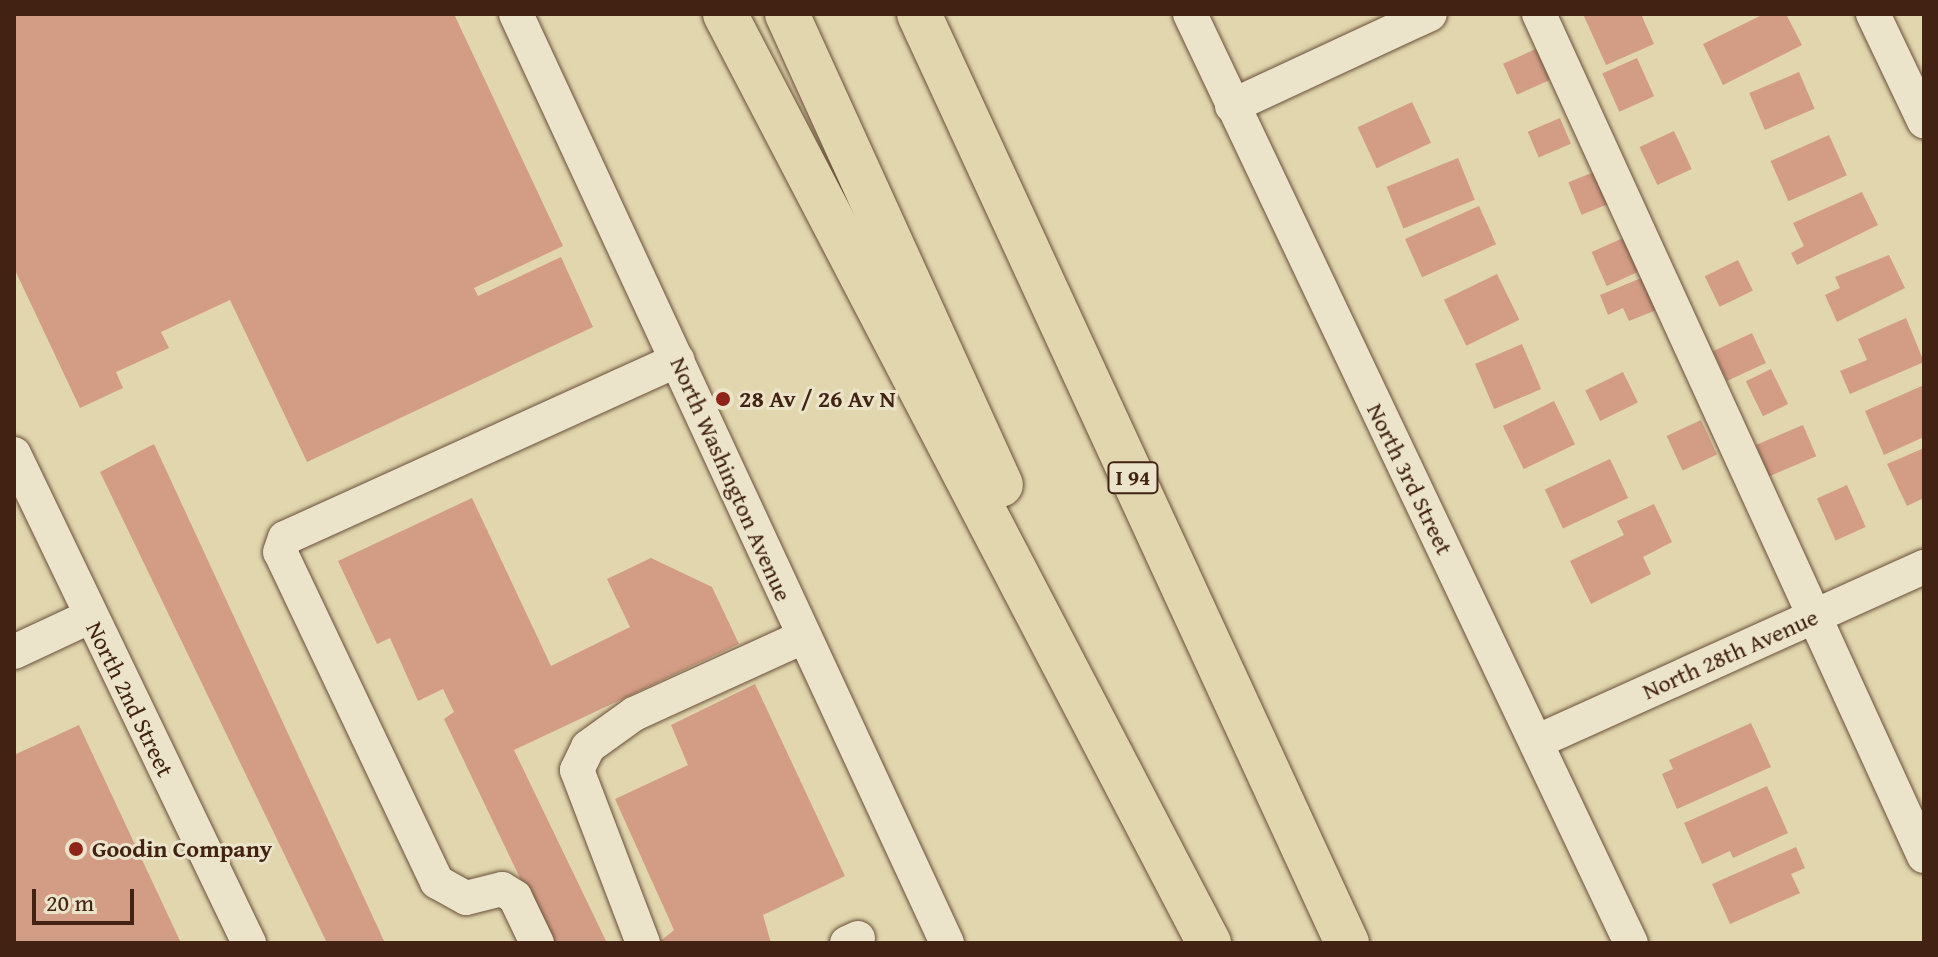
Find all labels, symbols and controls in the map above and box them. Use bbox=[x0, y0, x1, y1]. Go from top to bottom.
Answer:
street label: North Washington Avenue bbox=[664, 352, 798, 606]
place label: 28 Av / 26 Av N bbox=[739, 385, 896, 413]
marker: 28 Av / 26 Av N bbox=[714, 390, 732, 408]
street label: North 3rd Street bbox=[1361, 399, 1459, 559]
road number: I 94 bbox=[1107, 460, 1159, 496]
street label: North 28th Avenue bbox=[1638, 602, 1822, 706]
street label: North 2nd Street bbox=[80, 617, 180, 781]
place label: Goodin Company bbox=[92, 835, 272, 863]
marker: Goodin Company bbox=[67, 840, 85, 858]
scale bar bbox=[36, 873, 138, 923]
text: 20 m bbox=[46, 885, 94, 920]

